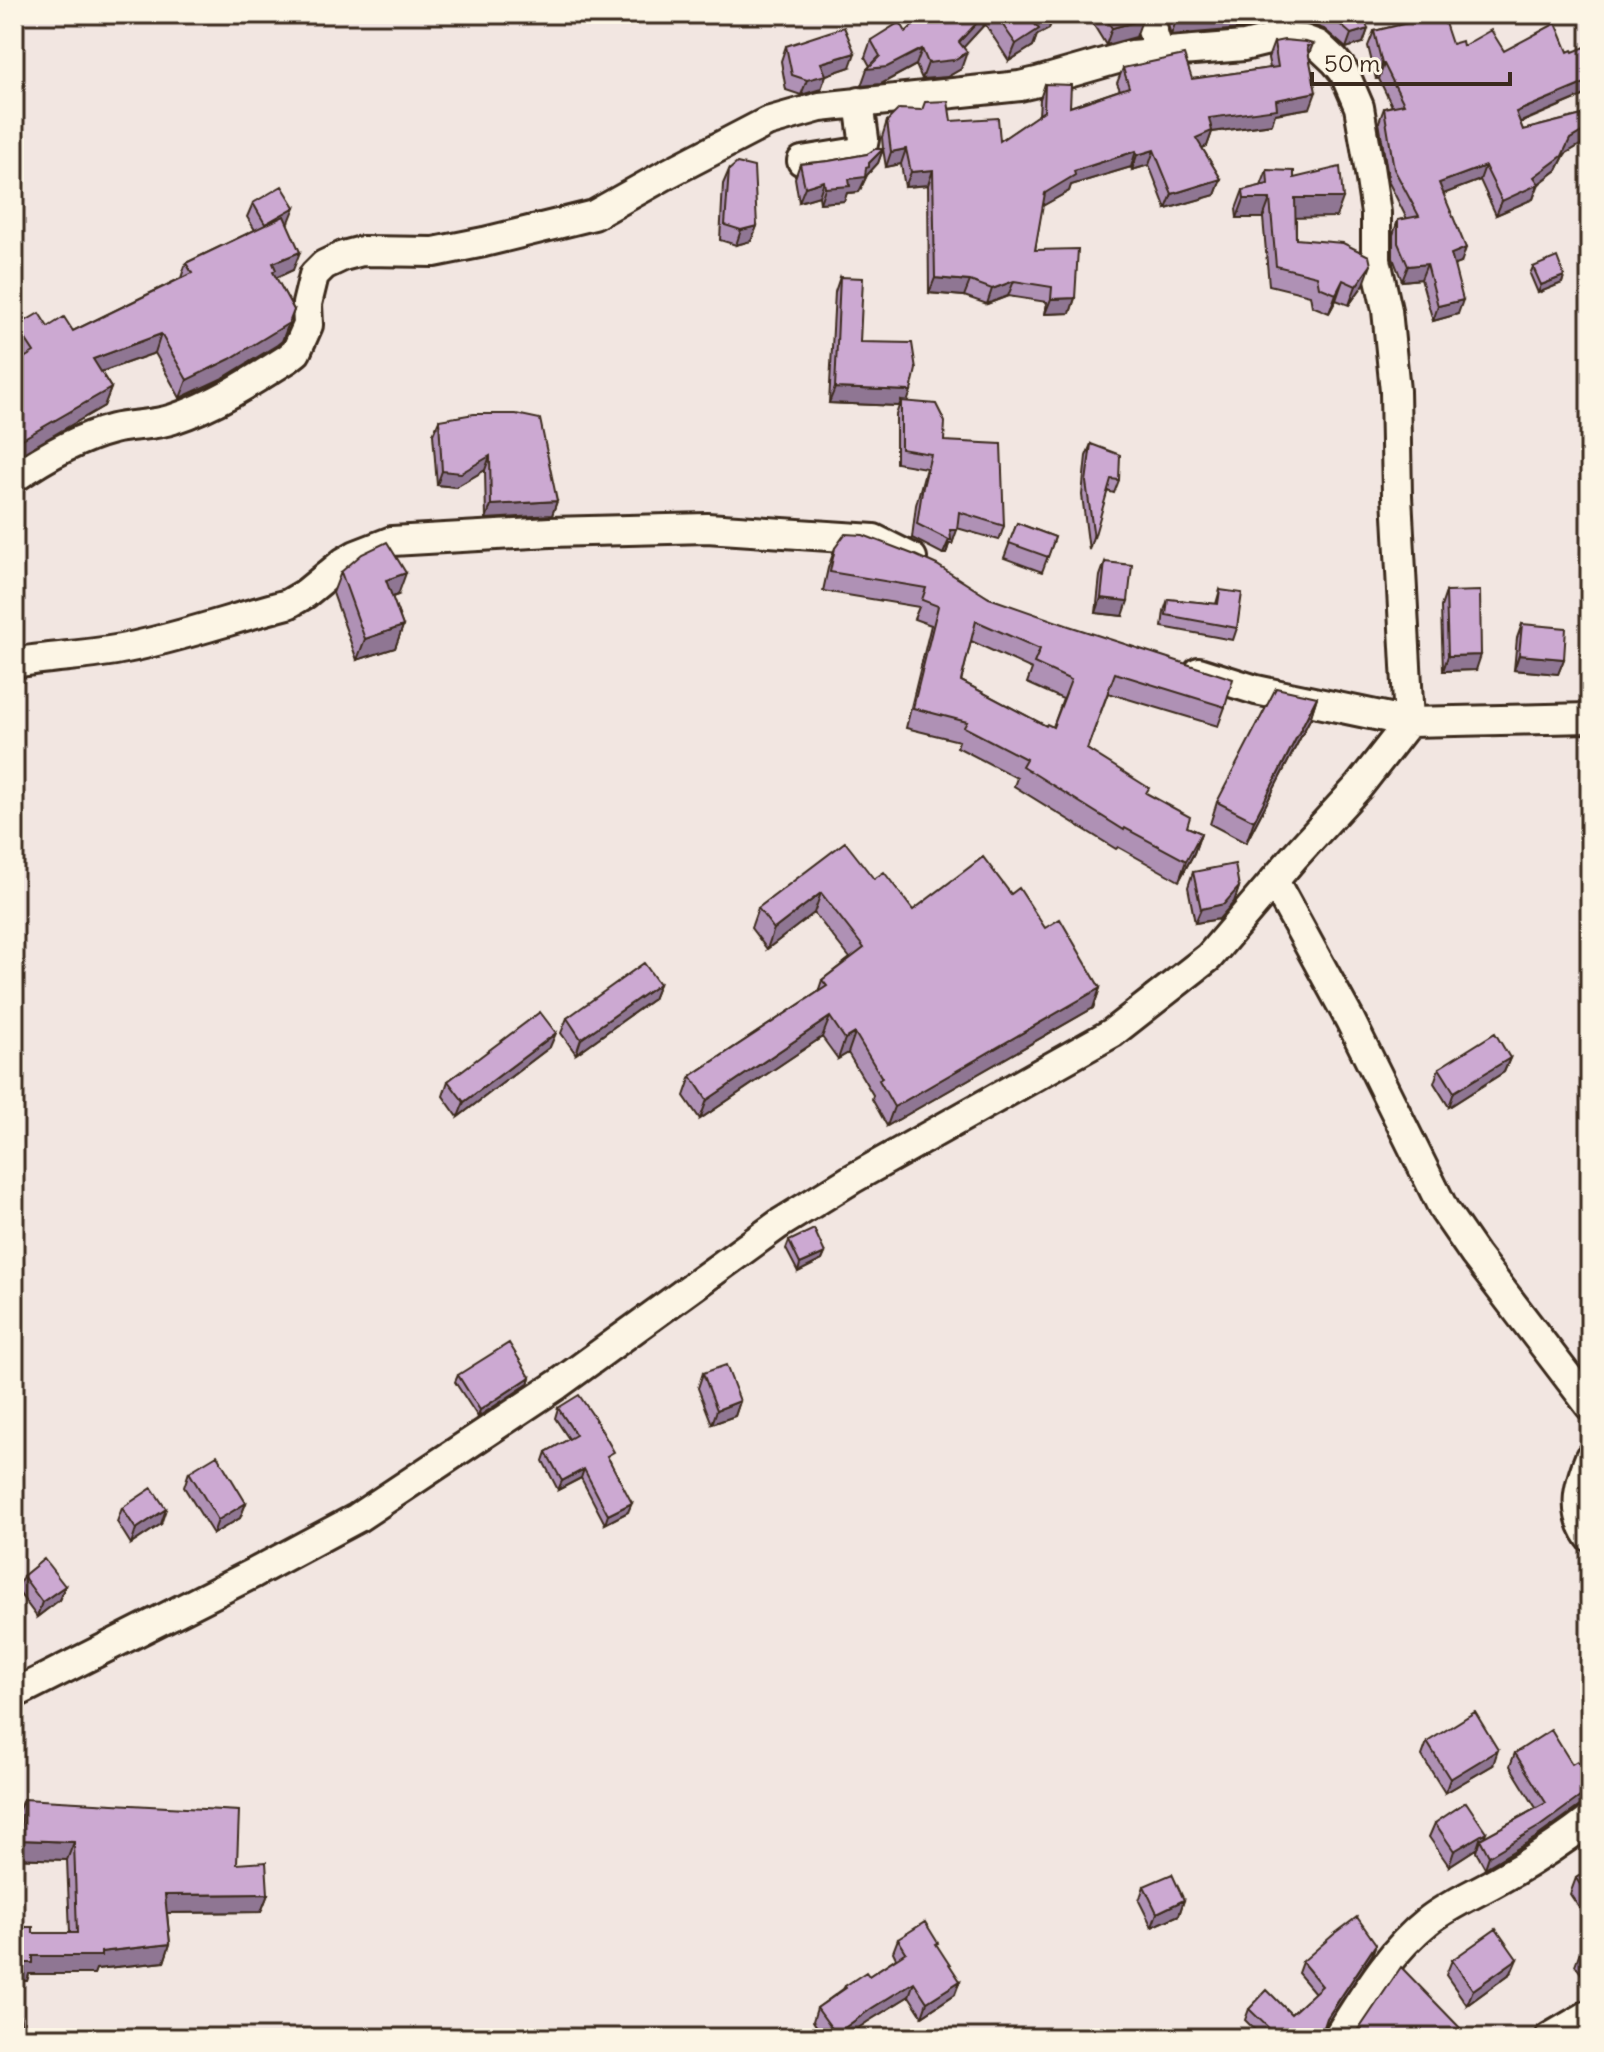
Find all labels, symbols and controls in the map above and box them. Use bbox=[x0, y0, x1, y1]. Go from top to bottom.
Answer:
scale bar bbox=[1312, 36, 1510, 86]
text: 50 m bbox=[1324, 48, 1380, 78]

